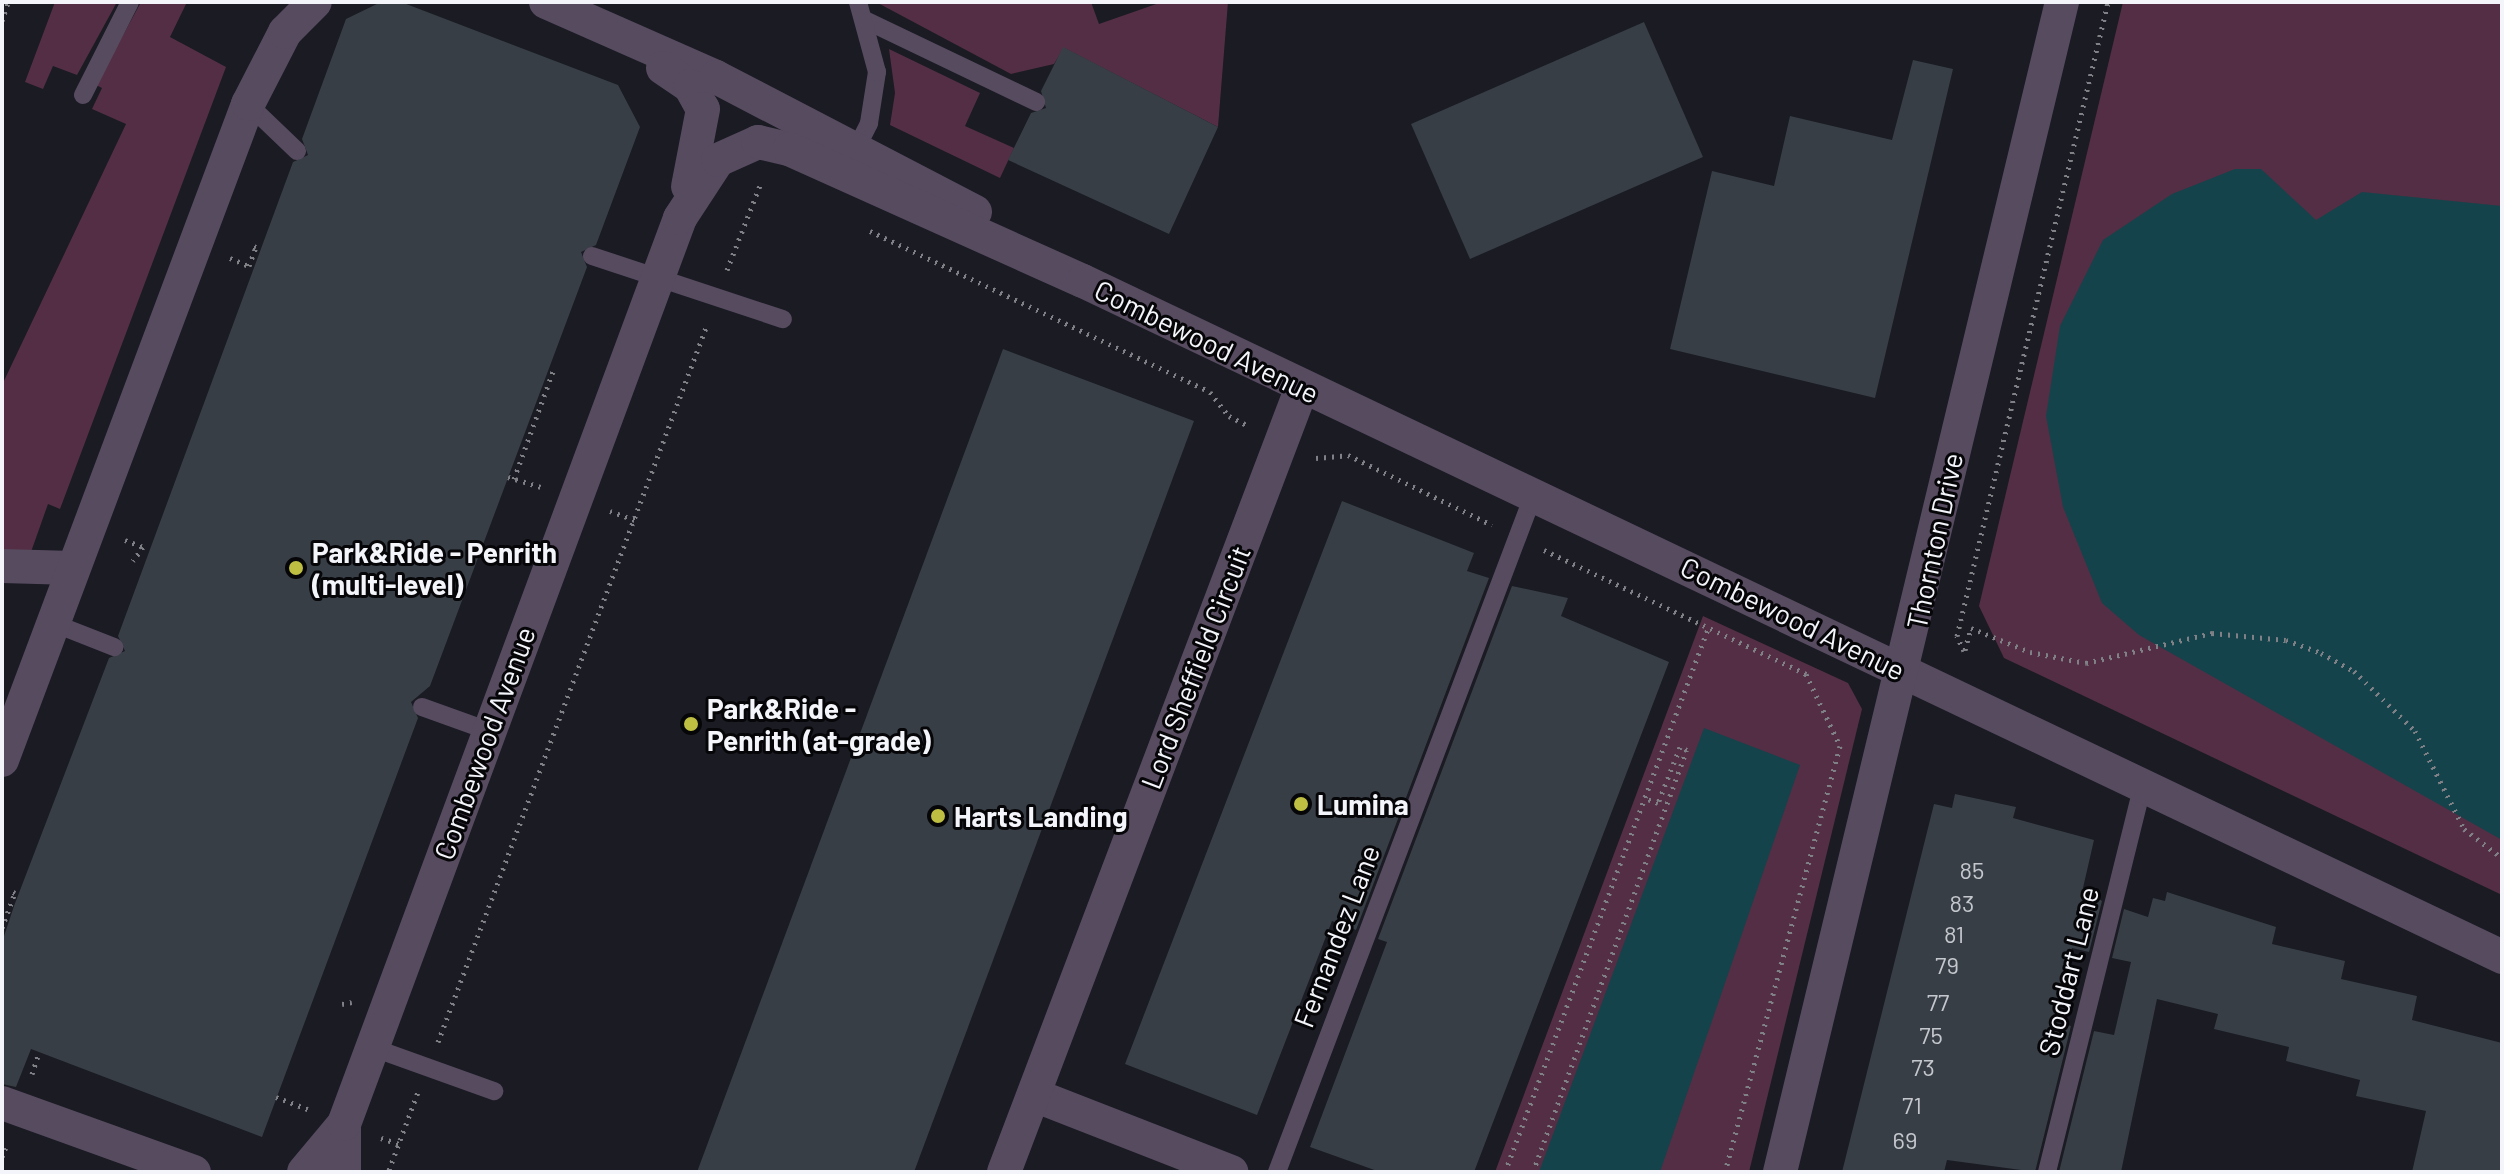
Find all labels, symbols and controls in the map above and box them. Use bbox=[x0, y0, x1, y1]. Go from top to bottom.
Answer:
street label: Combewood Avenue bbox=[1089, 272, 1325, 410]
street label: Thornton Drive bbox=[1899, 450, 1969, 632]
place label: Park&Ride - Penrith (multi-level) bbox=[312, 535, 557, 601]
street label: Lord Sheffield Circuit bbox=[1133, 541, 1257, 793]
street label: Combewood Avenue bbox=[1675, 549, 1911, 687]
marker: Park&Ride - Penrith (multi-level) bbox=[287, 559, 305, 577]
street label: Combewood Avenue bbox=[426, 622, 542, 864]
place label: Park&Ride - Penrith (at-grade) bbox=[707, 691, 931, 757]
marker: Park&Ride - Penrith (at-grade) bbox=[682, 715, 700, 733]
place label: Lumina bbox=[1317, 787, 1409, 821]
marker: Lumina bbox=[1292, 795, 1310, 813]
place label: Harts Landing bbox=[954, 799, 1127, 833]
marker: Harts Landing bbox=[929, 807, 947, 825]
street label: Fernandez Lane bbox=[1286, 840, 1386, 1032]
house number: 85 bbox=[1960, 856, 1984, 884]
street label: Stoddart Lane bbox=[2031, 883, 2105, 1059]
house number: 83 bbox=[1950, 889, 1974, 917]
house number: 81 bbox=[1944, 920, 1964, 948]
house number: 79 bbox=[1935, 951, 1959, 979]
house number: 77 bbox=[1927, 988, 1949, 1016]
house number: 75 bbox=[1919, 1021, 1943, 1049]
house number: 73 bbox=[1911, 1053, 1935, 1081]
house number: 71 bbox=[1902, 1091, 1922, 1119]
house number: 69 bbox=[1893, 1126, 1917, 1154]

